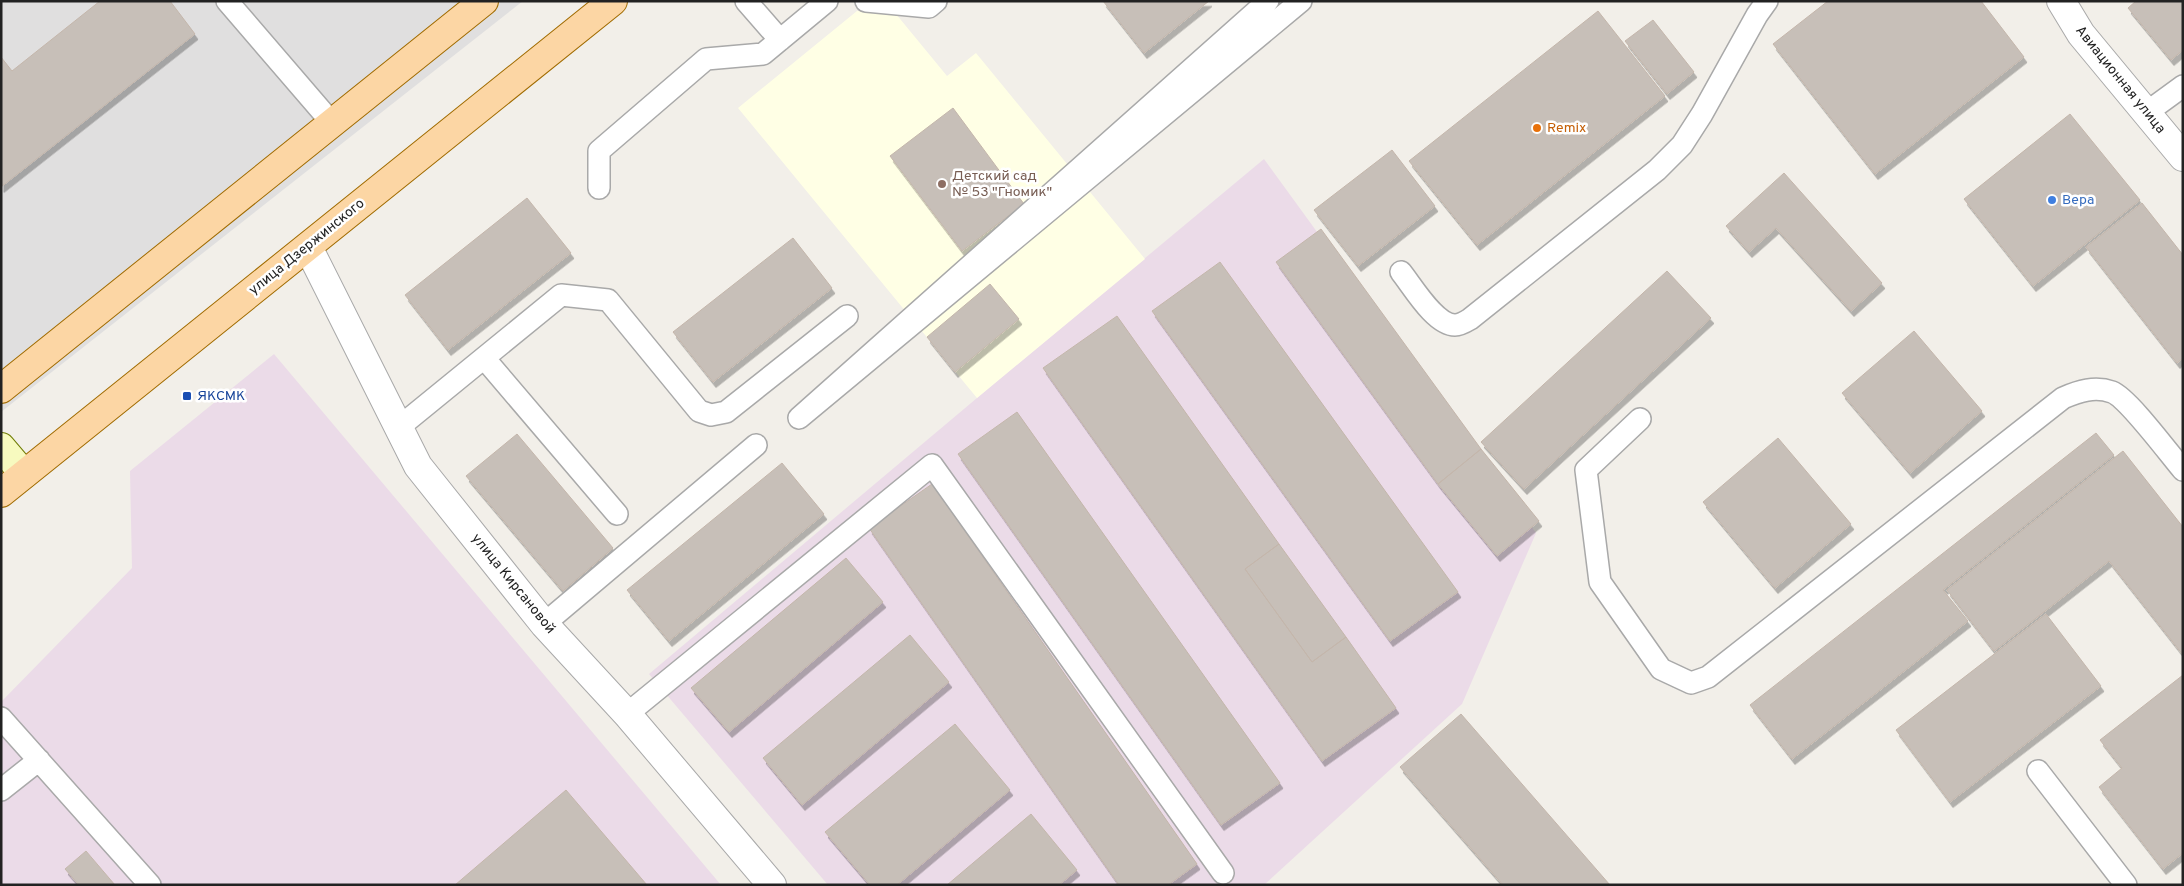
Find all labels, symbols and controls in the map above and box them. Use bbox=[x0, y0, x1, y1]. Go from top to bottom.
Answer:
street label: Авиационная улица bbox=[2071, 23, 2169, 137]
place label: Remix bbox=[1547, 120, 1586, 137]
marker: Remix bbox=[1531, 122, 1543, 134]
place label: Детский сад № 53 "Гномик" bbox=[952, 168, 1052, 201]
marker: Детский сад № 53 "Гномик" bbox=[936, 178, 948, 190]
place label: Вера bbox=[2062, 192, 2094, 209]
marker: Вера bbox=[2046, 194, 2058, 206]
street label: улица Дзержинского bbox=[246, 195, 368, 299]
place label: ЯКСМК bbox=[197, 388, 245, 405]
marker: ЯКСМК bbox=[181, 390, 193, 402]
street label: улица Кирсановой bbox=[467, 530, 559, 638]

